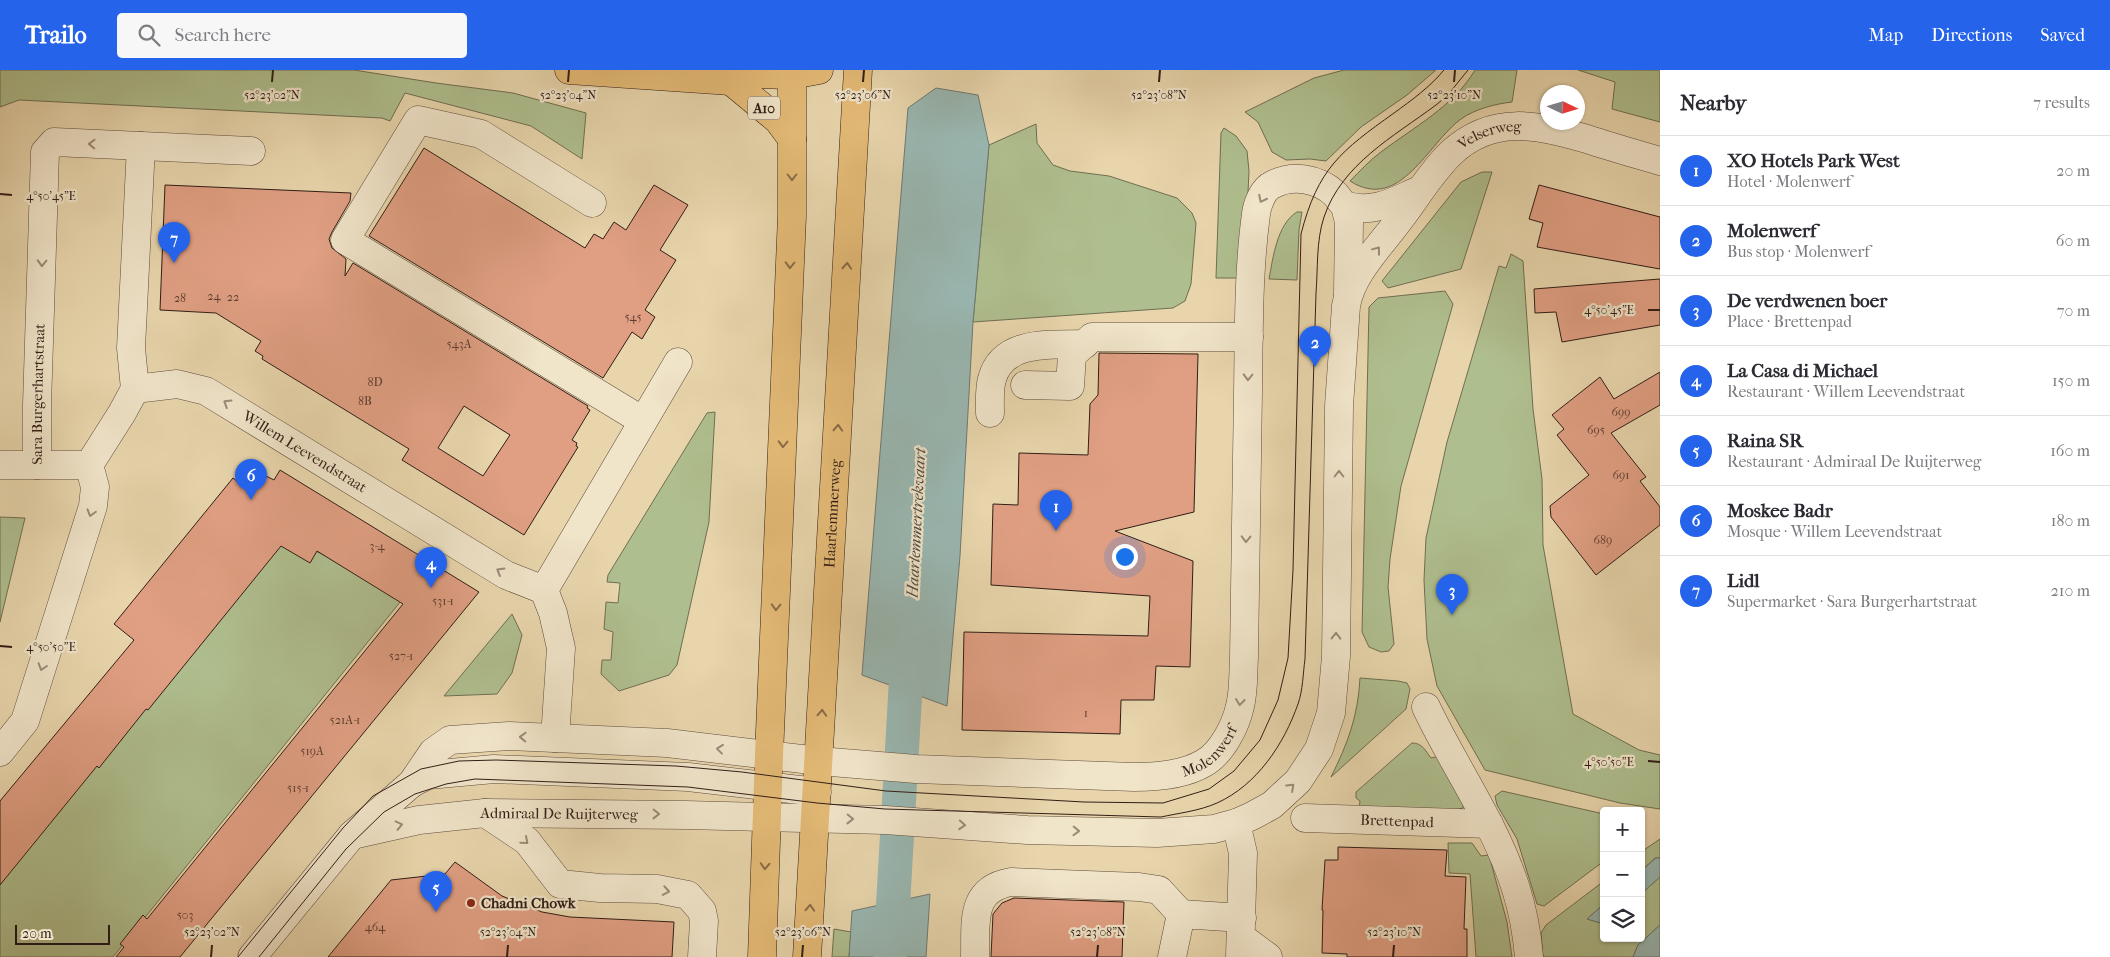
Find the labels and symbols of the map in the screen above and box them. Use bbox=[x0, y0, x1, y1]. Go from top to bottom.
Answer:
north arrow bbox=[1540, 85, 1585, 130]
text: 52°23'02"N bbox=[244, 88, 300, 102]
text: 52°23'04"N bbox=[540, 88, 596, 102]
text: 52°23'06"N bbox=[835, 88, 891, 102]
text: 52°23'08"N bbox=[1131, 88, 1187, 102]
text: 52°23'10"N bbox=[1427, 88, 1481, 102]
road number: A10 bbox=[748, 96, 780, 119]
street label: Velserweg bbox=[1454, 117, 1522, 154]
one-way arrow bbox=[88, 138, 96, 149]
one-way arrow bbox=[787, 174, 797, 181]
text: 4°50'45"E bbox=[26, 189, 76, 203]
one-way arrow bbox=[1258, 193, 1268, 202]
pin: 7 bbox=[158, 222, 190, 263]
one-way arrow bbox=[1371, 247, 1379, 256]
one-way arrow bbox=[36, 259, 47, 267]
one-way arrow bbox=[785, 261, 796, 269]
one-way arrow bbox=[841, 262, 852, 270]
house number: 24 bbox=[207, 289, 222, 303]
house number: 22 bbox=[227, 290, 239, 304]
house number: 28 bbox=[174, 291, 186, 305]
text: 4°50'45"E bbox=[1584, 303, 1634, 317]
house number: 545 bbox=[624, 310, 642, 324]
street label: Sara Burgerhartstraat bbox=[28, 322, 49, 465]
pin: 2 bbox=[1299, 326, 1331, 367]
house number: 543A bbox=[447, 337, 472, 351]
one-way arrow bbox=[1243, 373, 1254, 381]
house number: 8D bbox=[367, 375, 383, 389]
house number: 8B bbox=[358, 394, 372, 408]
one-way arrow bbox=[223, 400, 232, 410]
house number: 699 bbox=[1611, 405, 1631, 419]
street label: Willem Leevendstraat bbox=[239, 406, 371, 497]
house number: 695 bbox=[1587, 423, 1605, 437]
one-way arrow bbox=[832, 424, 843, 432]
one-way arrow bbox=[777, 441, 788, 449]
water label: Haarlemmertrekvaart bbox=[903, 447, 929, 599]
street label: Haarlemmerweg bbox=[820, 458, 845, 568]
pin: 6 bbox=[235, 459, 267, 500]
house number: 691 bbox=[1612, 468, 1630, 482]
one-way arrow bbox=[1334, 469, 1344, 477]
pin: 1 bbox=[1040, 490, 1072, 531]
one-way arrow bbox=[87, 508, 97, 516]
house number: 689 bbox=[1594, 533, 1612, 547]
one-way arrow bbox=[1241, 536, 1251, 544]
house number: 3-4 bbox=[369, 539, 385, 553]
your location bbox=[1112, 544, 1138, 570]
pin: 4 bbox=[415, 547, 447, 588]
one-way arrow bbox=[496, 567, 505, 577]
pin: 3 bbox=[1436, 574, 1468, 615]
house number: 531-1 bbox=[432, 594, 454, 608]
one-way arrow bbox=[771, 603, 781, 611]
one-way arrow bbox=[1331, 632, 1341, 640]
text: 4°50'50"E bbox=[26, 640, 76, 654]
house number: 527-1 bbox=[389, 649, 413, 663]
one-way arrow bbox=[38, 663, 48, 671]
one-way arrow bbox=[1236, 697, 1246, 706]
house number: 1 bbox=[1084, 706, 1088, 720]
one-way arrow bbox=[816, 708, 827, 716]
house number: 521A-1 bbox=[330, 713, 360, 727]
street label: Molenwerf bbox=[1179, 720, 1242, 781]
one-way arrow bbox=[519, 731, 527, 742]
house number: 519A bbox=[300, 744, 324, 758]
one-way arrow bbox=[716, 744, 724, 755]
text: 4°50'50"E bbox=[1584, 755, 1634, 769]
house number: 515-1 bbox=[287, 781, 309, 795]
one-way arrow bbox=[1286, 784, 1295, 793]
street label: Admiraal De Ruijterweg bbox=[479, 804, 639, 824]
one-way arrow bbox=[653, 809, 661, 819]
street label: Brettenpad bbox=[1360, 811, 1435, 831]
one-way arrow bbox=[847, 814, 855, 824]
one-way arrow bbox=[959, 819, 967, 830]
one-way arrow bbox=[395, 820, 404, 831]
one-way arrow bbox=[1072, 826, 1080, 836]
one-way arrow bbox=[519, 835, 528, 844]
one-way arrow bbox=[760, 862, 770, 870]
pin: 5 bbox=[420, 871, 452, 912]
one-way arrow bbox=[662, 885, 671, 895]
place label: Chadni Chowk bbox=[481, 894, 577, 912]
marker: Chadni Chowk bbox=[465, 897, 477, 909]
one-way arrow bbox=[804, 904, 815, 912]
house number: 503 bbox=[177, 908, 193, 922]
house number: 464 bbox=[365, 920, 386, 934]
scale bar bbox=[15, 922, 110, 945]
text: 52°23'02"N bbox=[184, 925, 240, 939]
text: 52°23'04"N bbox=[480, 925, 536, 939]
text: 52°23'06"N bbox=[775, 925, 831, 939]
text: 52°23'08"N bbox=[1070, 925, 1126, 939]
text: 52°23'10"N bbox=[1367, 925, 1421, 939]

